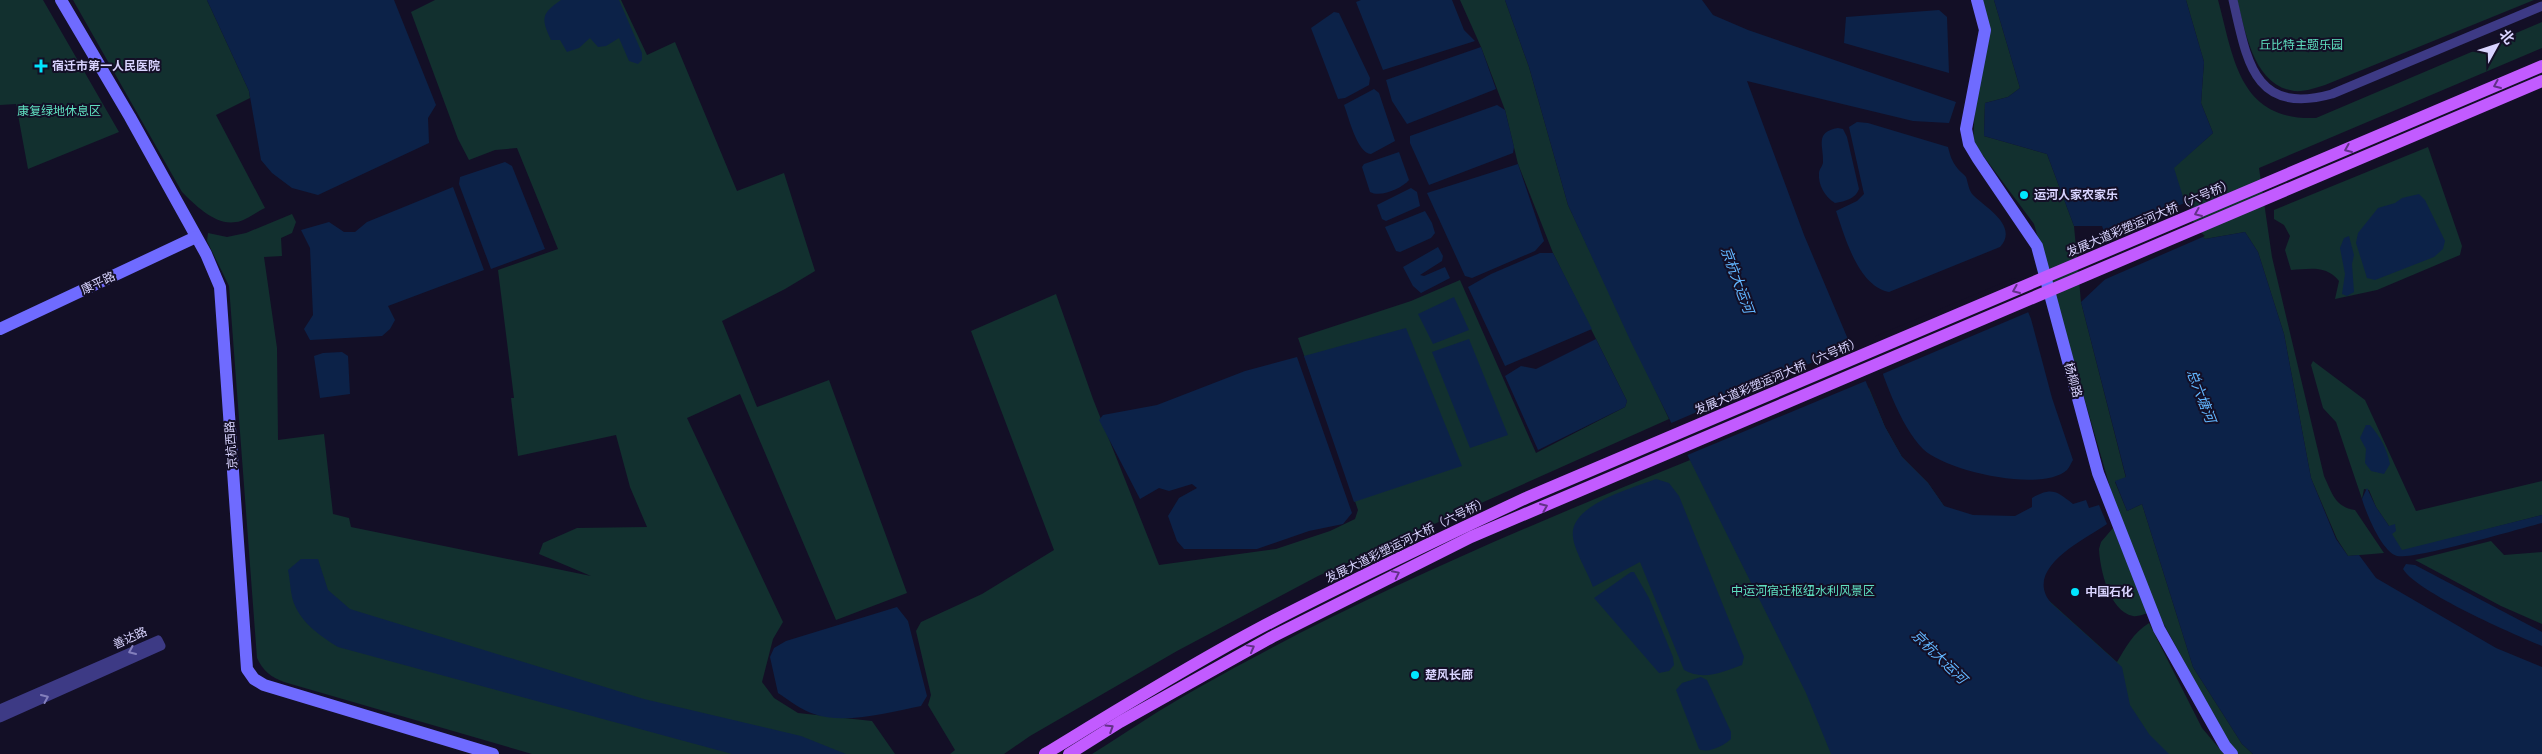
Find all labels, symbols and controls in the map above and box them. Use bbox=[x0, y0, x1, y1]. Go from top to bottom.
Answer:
north arrow bbox=[2472, 20, 2522, 70]
text: 北 bbox=[2496, 26, 2518, 48]
park label: 丘比特主题乐园 bbox=[2259, 38, 2343, 52]
marker: 宿迁市第一人民医院 bbox=[34, 59, 48, 73]
place label: 宿迁市第一人民医院 bbox=[52, 59, 160, 73]
one-way arrow bbox=[2493, 79, 2502, 90]
park label: 康复绿地休息区 bbox=[17, 104, 101, 118]
one-way arrow bbox=[2344, 143, 2353, 153]
street label: 发展大道彩塑运河大桥（六号桥） bbox=[2064, 176, 2236, 260]
place label: 运河人家农家乐 bbox=[2034, 188, 2118, 202]
marker: 运河人家农家乐 bbox=[2018, 189, 2030, 201]
one-way arrow bbox=[2194, 206, 2203, 217]
water label: 京杭大运河 bbox=[1717, 244, 1758, 319]
street label: 康平路 bbox=[79, 269, 117, 297]
one-way arrow bbox=[2012, 283, 2021, 294]
street label: 发展大道彩塑运河大桥（六号桥） bbox=[1692, 334, 1864, 418]
street label: 杨柳路 bbox=[2062, 361, 2084, 399]
water label: 总六塘河 bbox=[2183, 367, 2220, 428]
street label: 京杭西路 bbox=[222, 421, 240, 469]
street label: 发展大道彩塑运河大桥（六号桥） bbox=[1323, 494, 1491, 586]
one-way arrow bbox=[1539, 502, 1548, 513]
one-way arrow bbox=[1391, 570, 1400, 580]
park label: 中运河宿迁枢纽水利风景区 bbox=[1731, 584, 1875, 598]
place label: 中国石化 bbox=[2085, 585, 2133, 599]
marker: 中国石化 bbox=[2069, 586, 2081, 598]
street label: 善达路 bbox=[111, 624, 149, 652]
water label: 京杭大运河 bbox=[1908, 627, 1972, 690]
one-way arrow bbox=[1246, 644, 1255, 654]
one-way arrow bbox=[128, 645, 137, 656]
place label: 楚风长廊 bbox=[1425, 668, 1473, 682]
marker: 楚风长廊 bbox=[1409, 669, 1421, 681]
one-way arrow bbox=[39, 694, 48, 704]
one-way arrow bbox=[1104, 725, 1113, 734]

